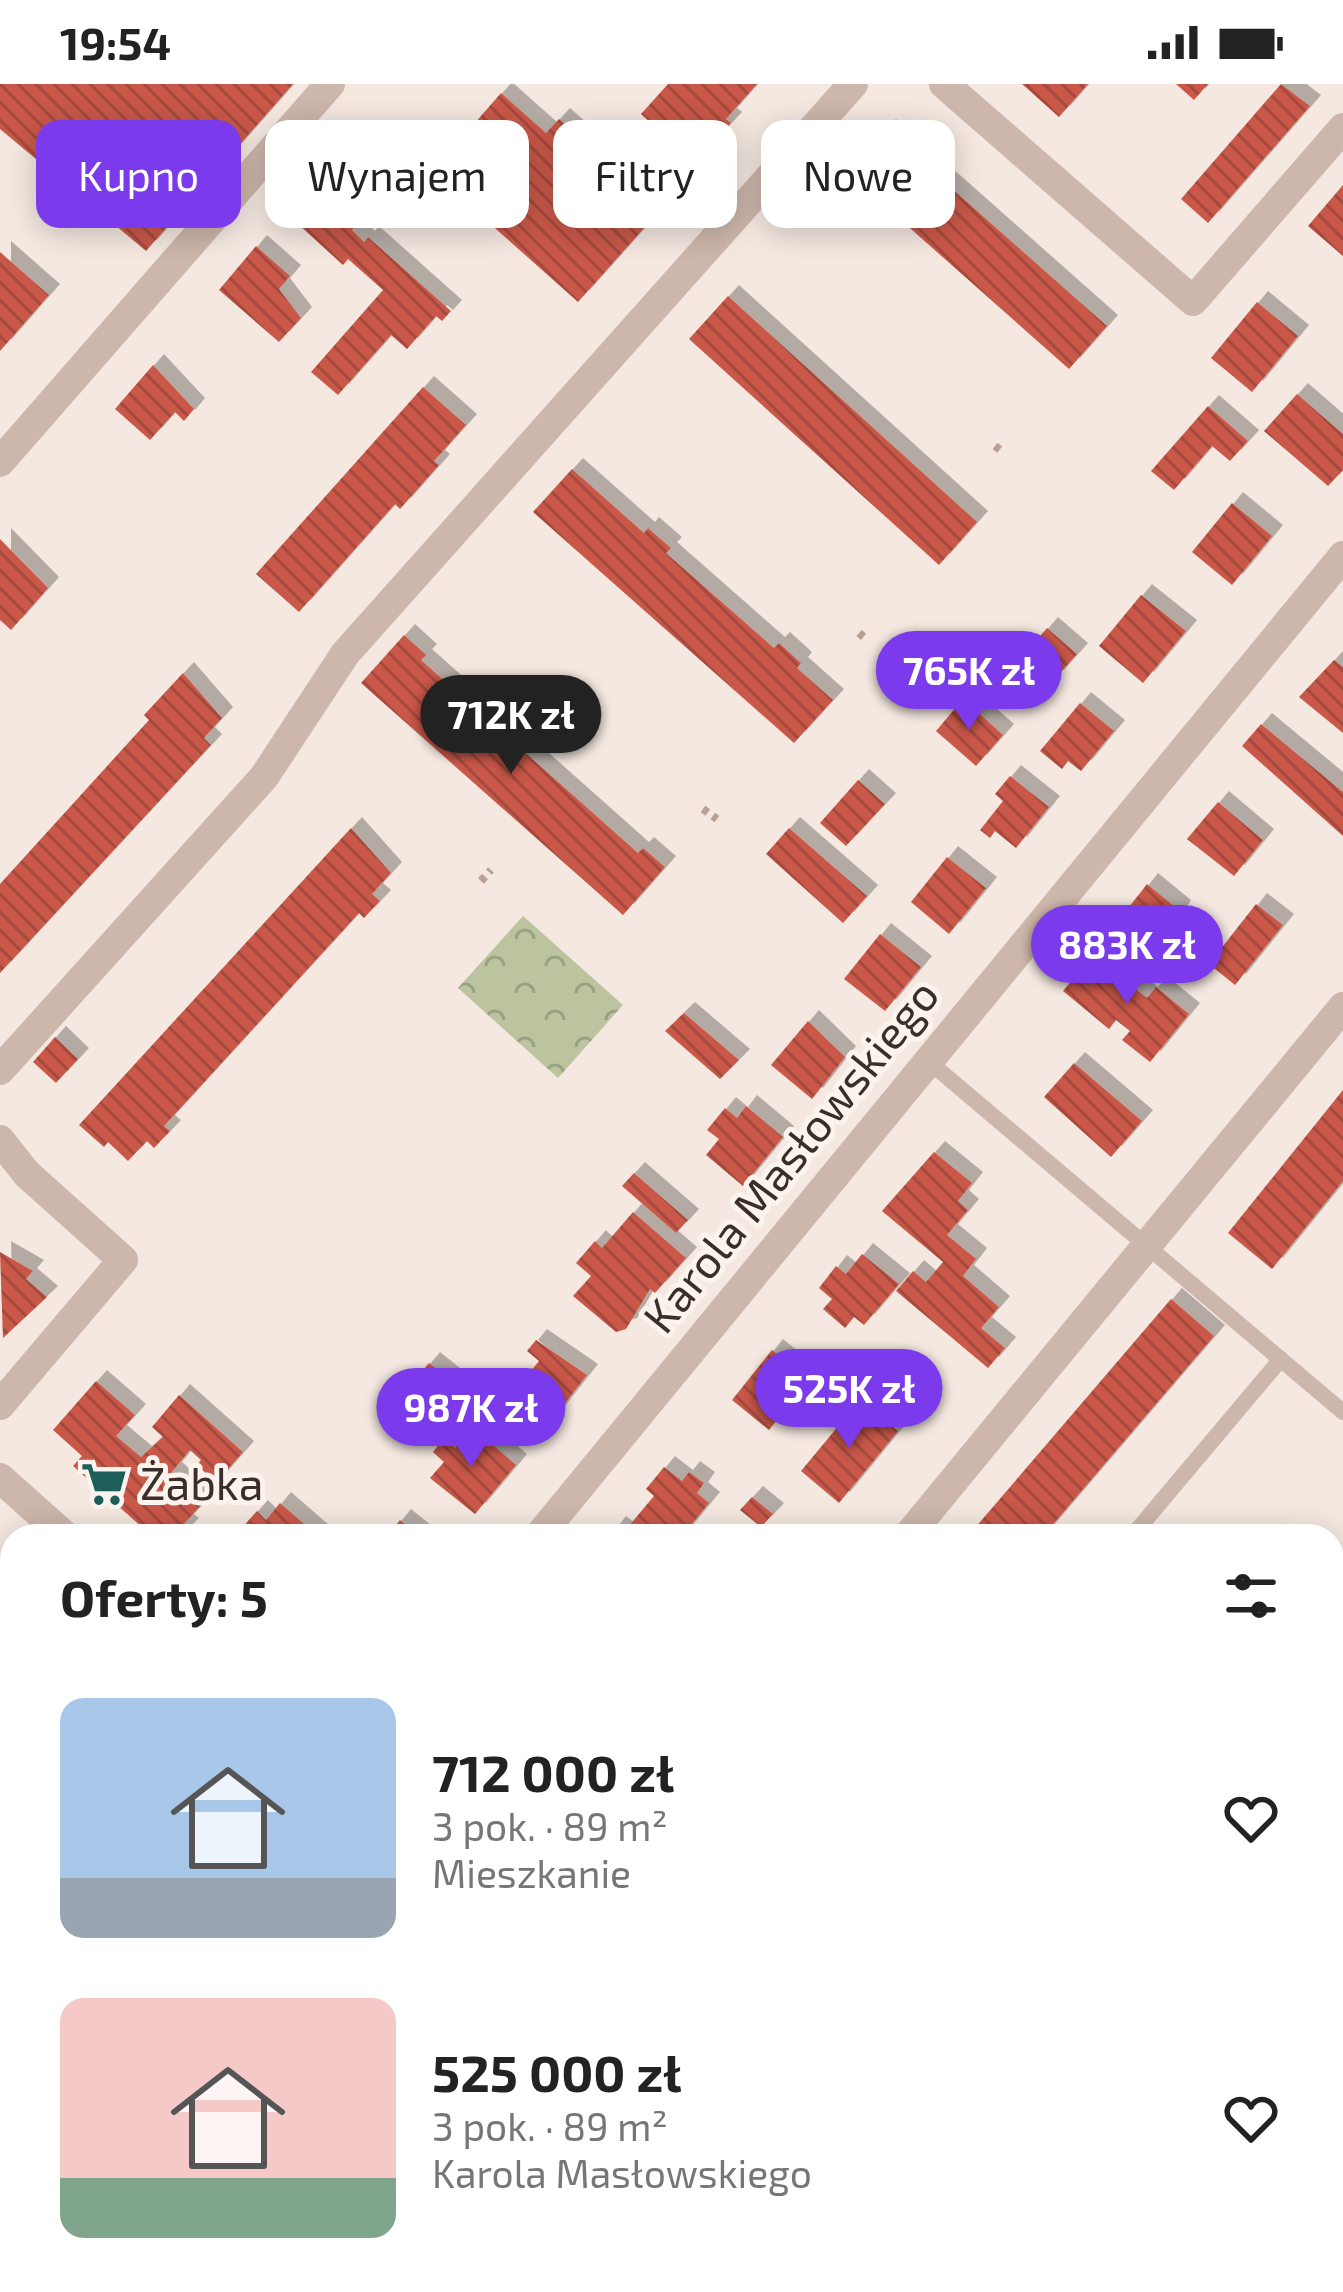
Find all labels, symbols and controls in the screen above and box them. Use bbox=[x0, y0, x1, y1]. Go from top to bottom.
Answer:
text: 19:54 bbox=[60, 15, 171, 69]
chip: Kupno bbox=[36, 120, 241, 228]
chip: Wynajem bbox=[265, 120, 529, 228]
chip: Filtry bbox=[553, 120, 737, 228]
chip: Nowe bbox=[761, 120, 955, 228]
pin: 765K zł bbox=[858, 631, 1080, 733]
text: 765K zł bbox=[903, 646, 1035, 693]
pin: 712K zł bbox=[400, 675, 622, 777]
text: 712K zł bbox=[447, 690, 575, 737]
pin: 883K zł bbox=[1016, 905, 1238, 1007]
text: 883K zł bbox=[1058, 920, 1196, 967]
street label: Karola Masłowskiego bbox=[631, 967, 948, 1342]
pin: 525K zł bbox=[738, 1349, 960, 1451]
text: 525K zł bbox=[783, 1364, 916, 1411]
pin: 987K zł bbox=[360, 1368, 582, 1470]
text: 987K zł bbox=[403, 1383, 539, 1430]
place label: Żabka bbox=[140, 1455, 263, 1509]
supermarket icon: Żabka bbox=[79, 1459, 129, 1509]
icon: filters bbox=[1218, 1563, 1284, 1629]
text: Oferty: 5 bbox=[60, 1566, 268, 1627]
text: 712 000 zł bbox=[432, 1741, 674, 1802]
icon: home bbox=[156, 1746, 300, 1890]
icon: heart bbox=[1218, 1785, 1284, 1851]
text: 3 pok. · 89 m² bbox=[432, 1802, 668, 1849]
text: Mieszkanie bbox=[432, 1849, 631, 1896]
text: 525 000 zł bbox=[432, 2041, 682, 2102]
icon: home bbox=[156, 2046, 300, 2190]
icon: heart bbox=[1218, 2085, 1284, 2151]
text: 3 pok. · 89 m² bbox=[432, 2102, 668, 2149]
text: Karola Masłowskiego bbox=[432, 2149, 812, 2196]

